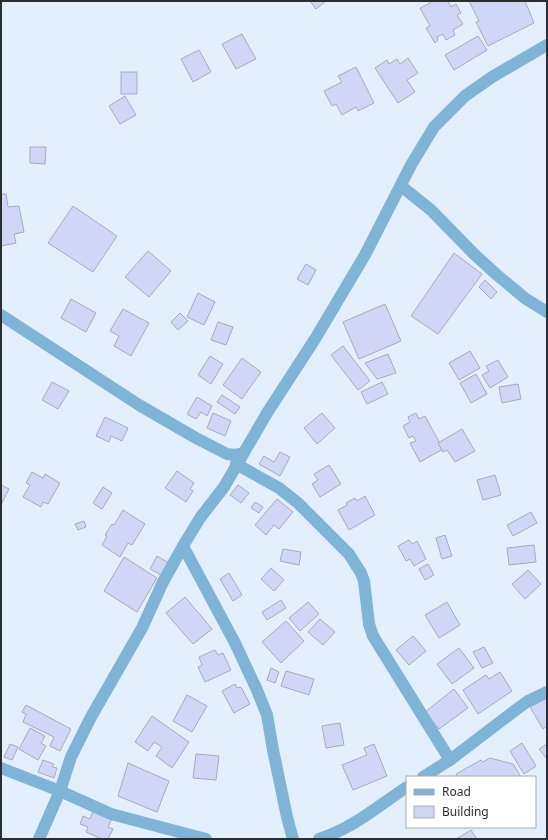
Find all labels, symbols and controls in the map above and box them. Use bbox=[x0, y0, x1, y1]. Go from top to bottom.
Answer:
legend bbox=[406, 776, 536, 828]
text: Road bbox=[442, 783, 471, 800]
text: Building bbox=[442, 803, 489, 820]

